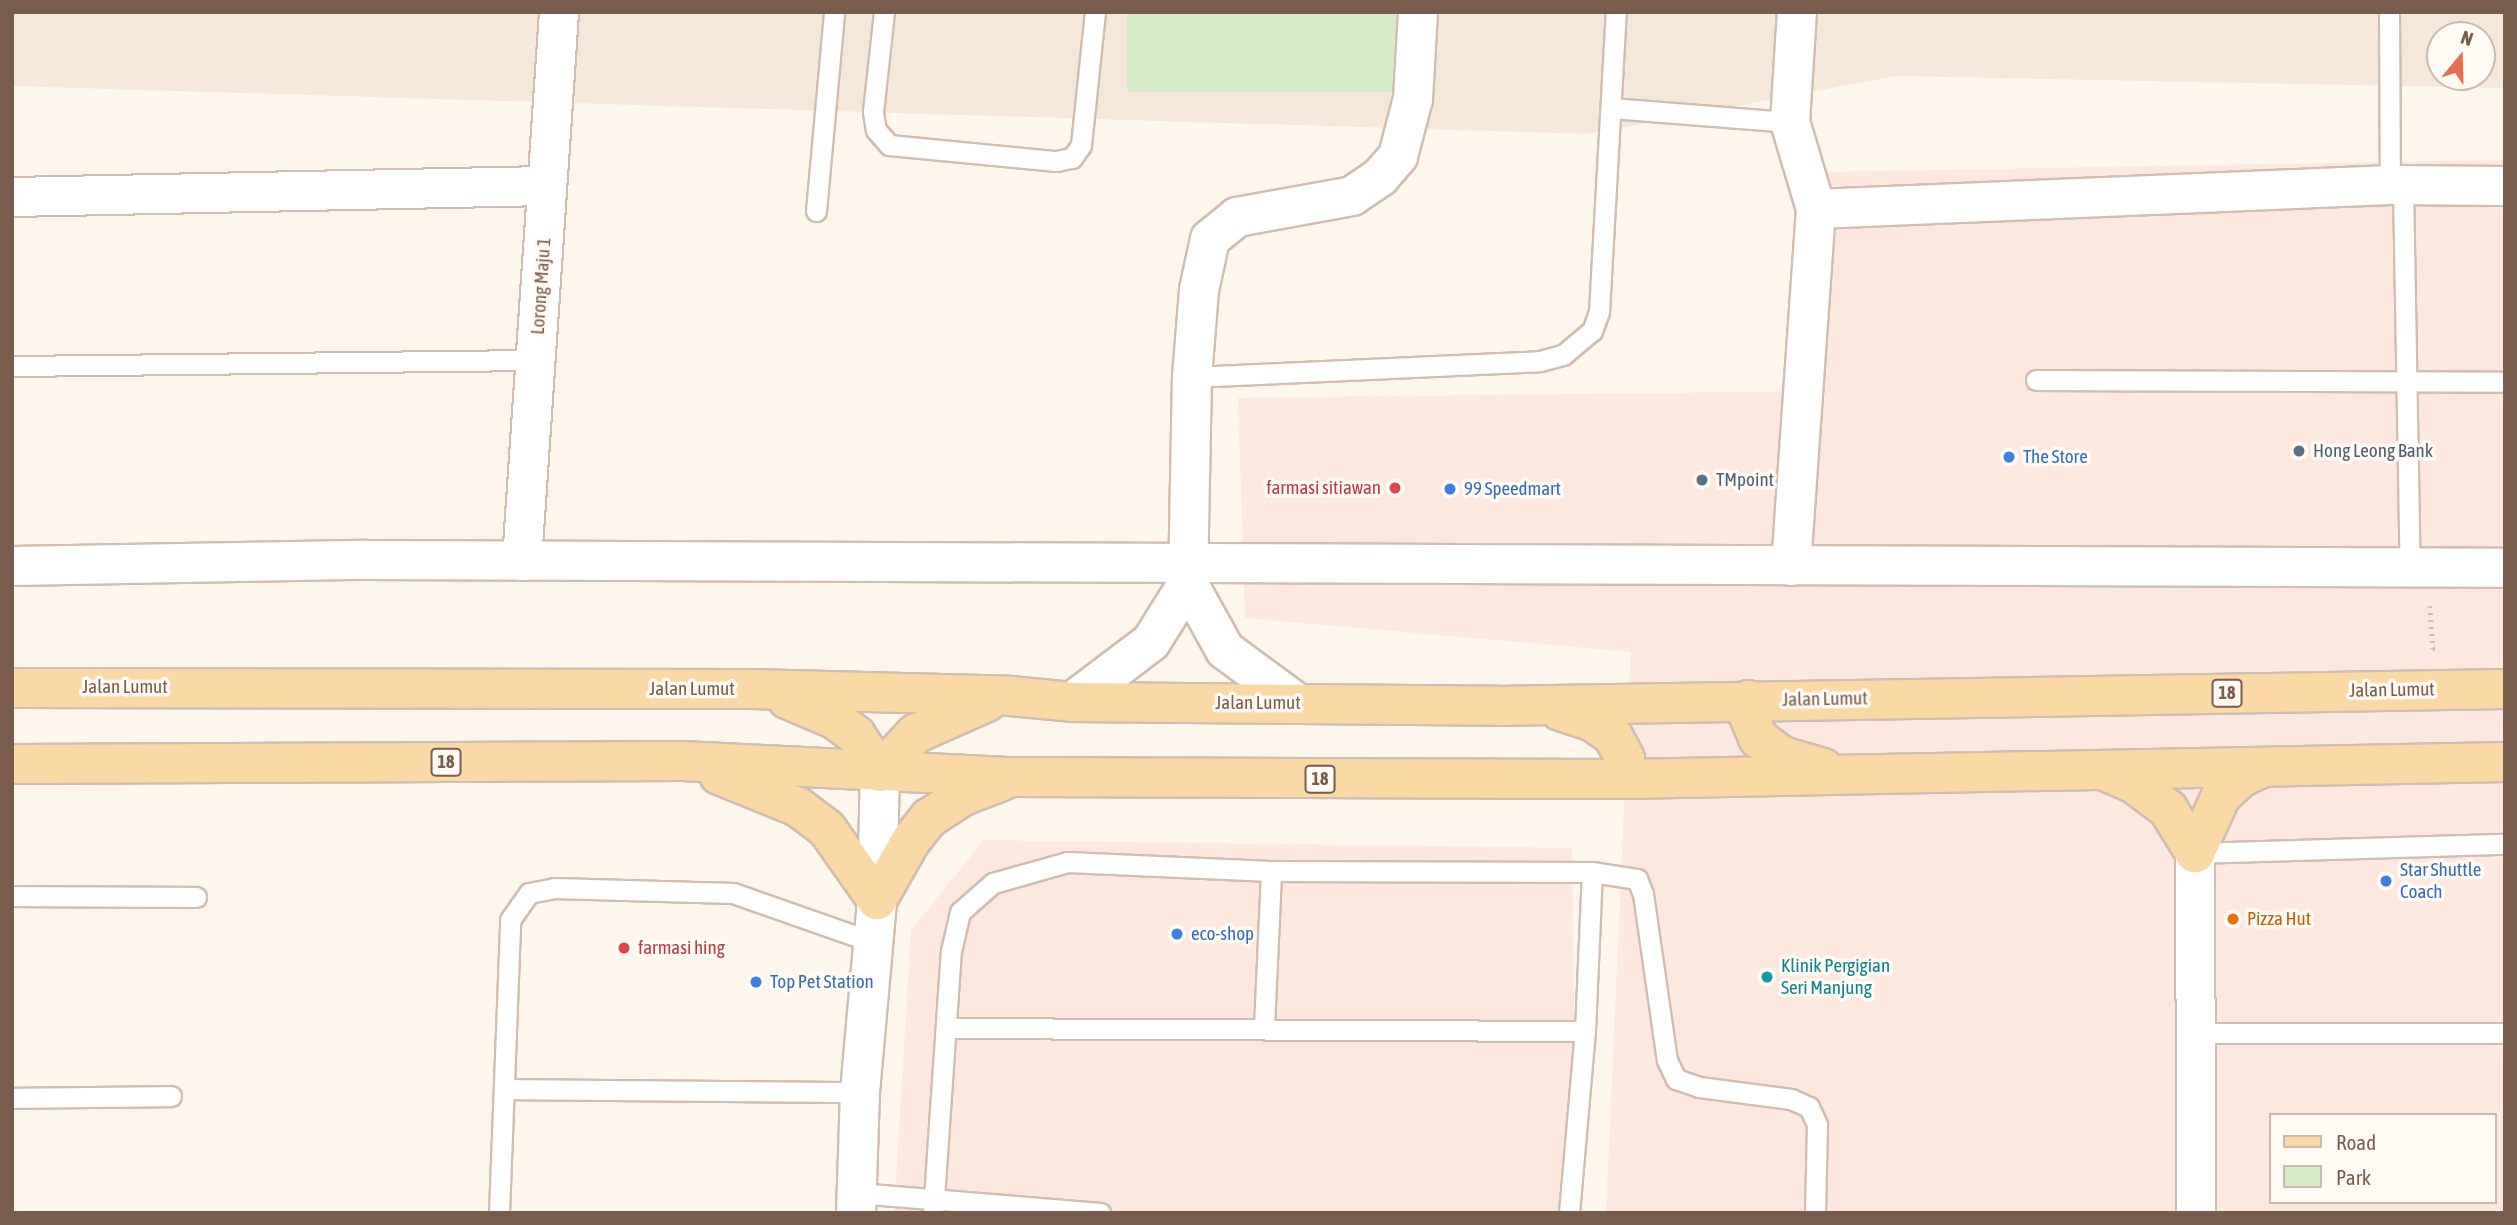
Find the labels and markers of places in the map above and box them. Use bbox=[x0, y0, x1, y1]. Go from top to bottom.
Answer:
place label: Hong Leong Bank bbox=[2313, 440, 2433, 462]
marker: Hong Leong Bank bbox=[2291, 443, 2307, 459]
place label: The Store bbox=[2023, 446, 2088, 468]
marker: The Store bbox=[2001, 449, 2017, 465]
place label: TMpoint bbox=[1716, 469, 1774, 491]
marker: TMpoint bbox=[1694, 472, 1710, 488]
place label: farmasi sitiawan bbox=[1266, 477, 1381, 499]
place label: 99 Speedmart bbox=[1464, 478, 1561, 500]
marker: farmasi sitiawan bbox=[1387, 480, 1403, 496]
marker: 99 Speedmart bbox=[1442, 481, 1458, 497]
place label: Star Shuttle Coach bbox=[2400, 859, 2481, 903]
marker: Star Shuttle Coach bbox=[2378, 873, 2394, 889]
place label: Pizza Hut bbox=[2247, 908, 2311, 930]
marker: Pizza Hut bbox=[2225, 911, 2241, 927]
place label: eco-shop bbox=[1191, 923, 1254, 945]
marker: eco-shop bbox=[1169, 926, 1185, 942]
place label: farmasi hing bbox=[638, 937, 725, 959]
marker: farmasi hing bbox=[616, 940, 632, 956]
place label: Klinik Pergigian Seri Manjung bbox=[1781, 955, 1890, 999]
marker: Klinik Pergigian Seri Manjung bbox=[1759, 969, 1775, 985]
place label: Top Pet Station bbox=[770, 971, 874, 993]
marker: Top Pet Station bbox=[748, 974, 764, 990]

